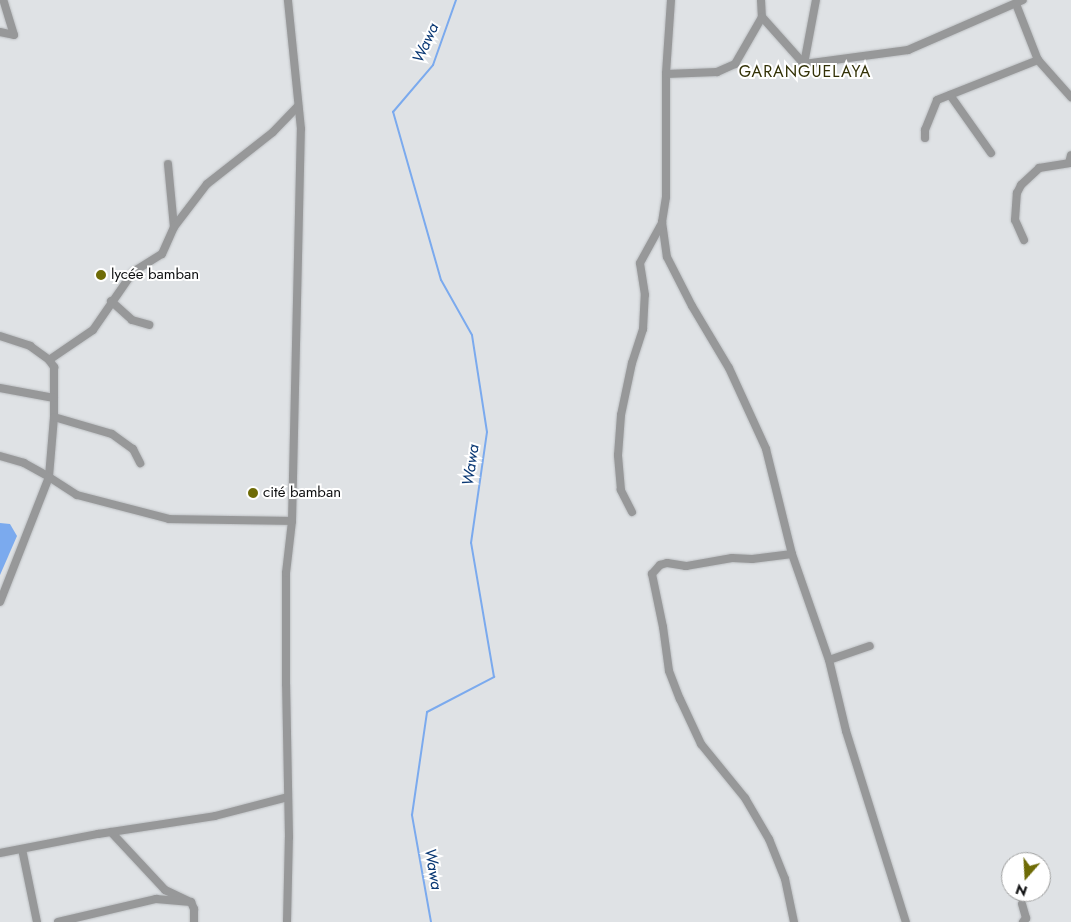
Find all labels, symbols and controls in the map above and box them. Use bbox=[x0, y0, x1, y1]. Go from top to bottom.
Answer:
water label: Wawa bbox=[409, 20, 443, 66]
district label: GARANGUELAYA bbox=[737, 62, 873, 82]
place label: lycée bamban bbox=[111, 266, 199, 284]
marker: lycée bamban bbox=[95, 269, 107, 281]
water label: Wawa bbox=[459, 443, 483, 487]
place label: cité bamban bbox=[263, 484, 341, 502]
marker: cité bamban bbox=[247, 487, 259, 499]
water label: Wawa bbox=[420, 847, 446, 891]
north arrow bbox=[1001, 852, 1051, 902]
text: N bbox=[1013, 879, 1030, 902]

